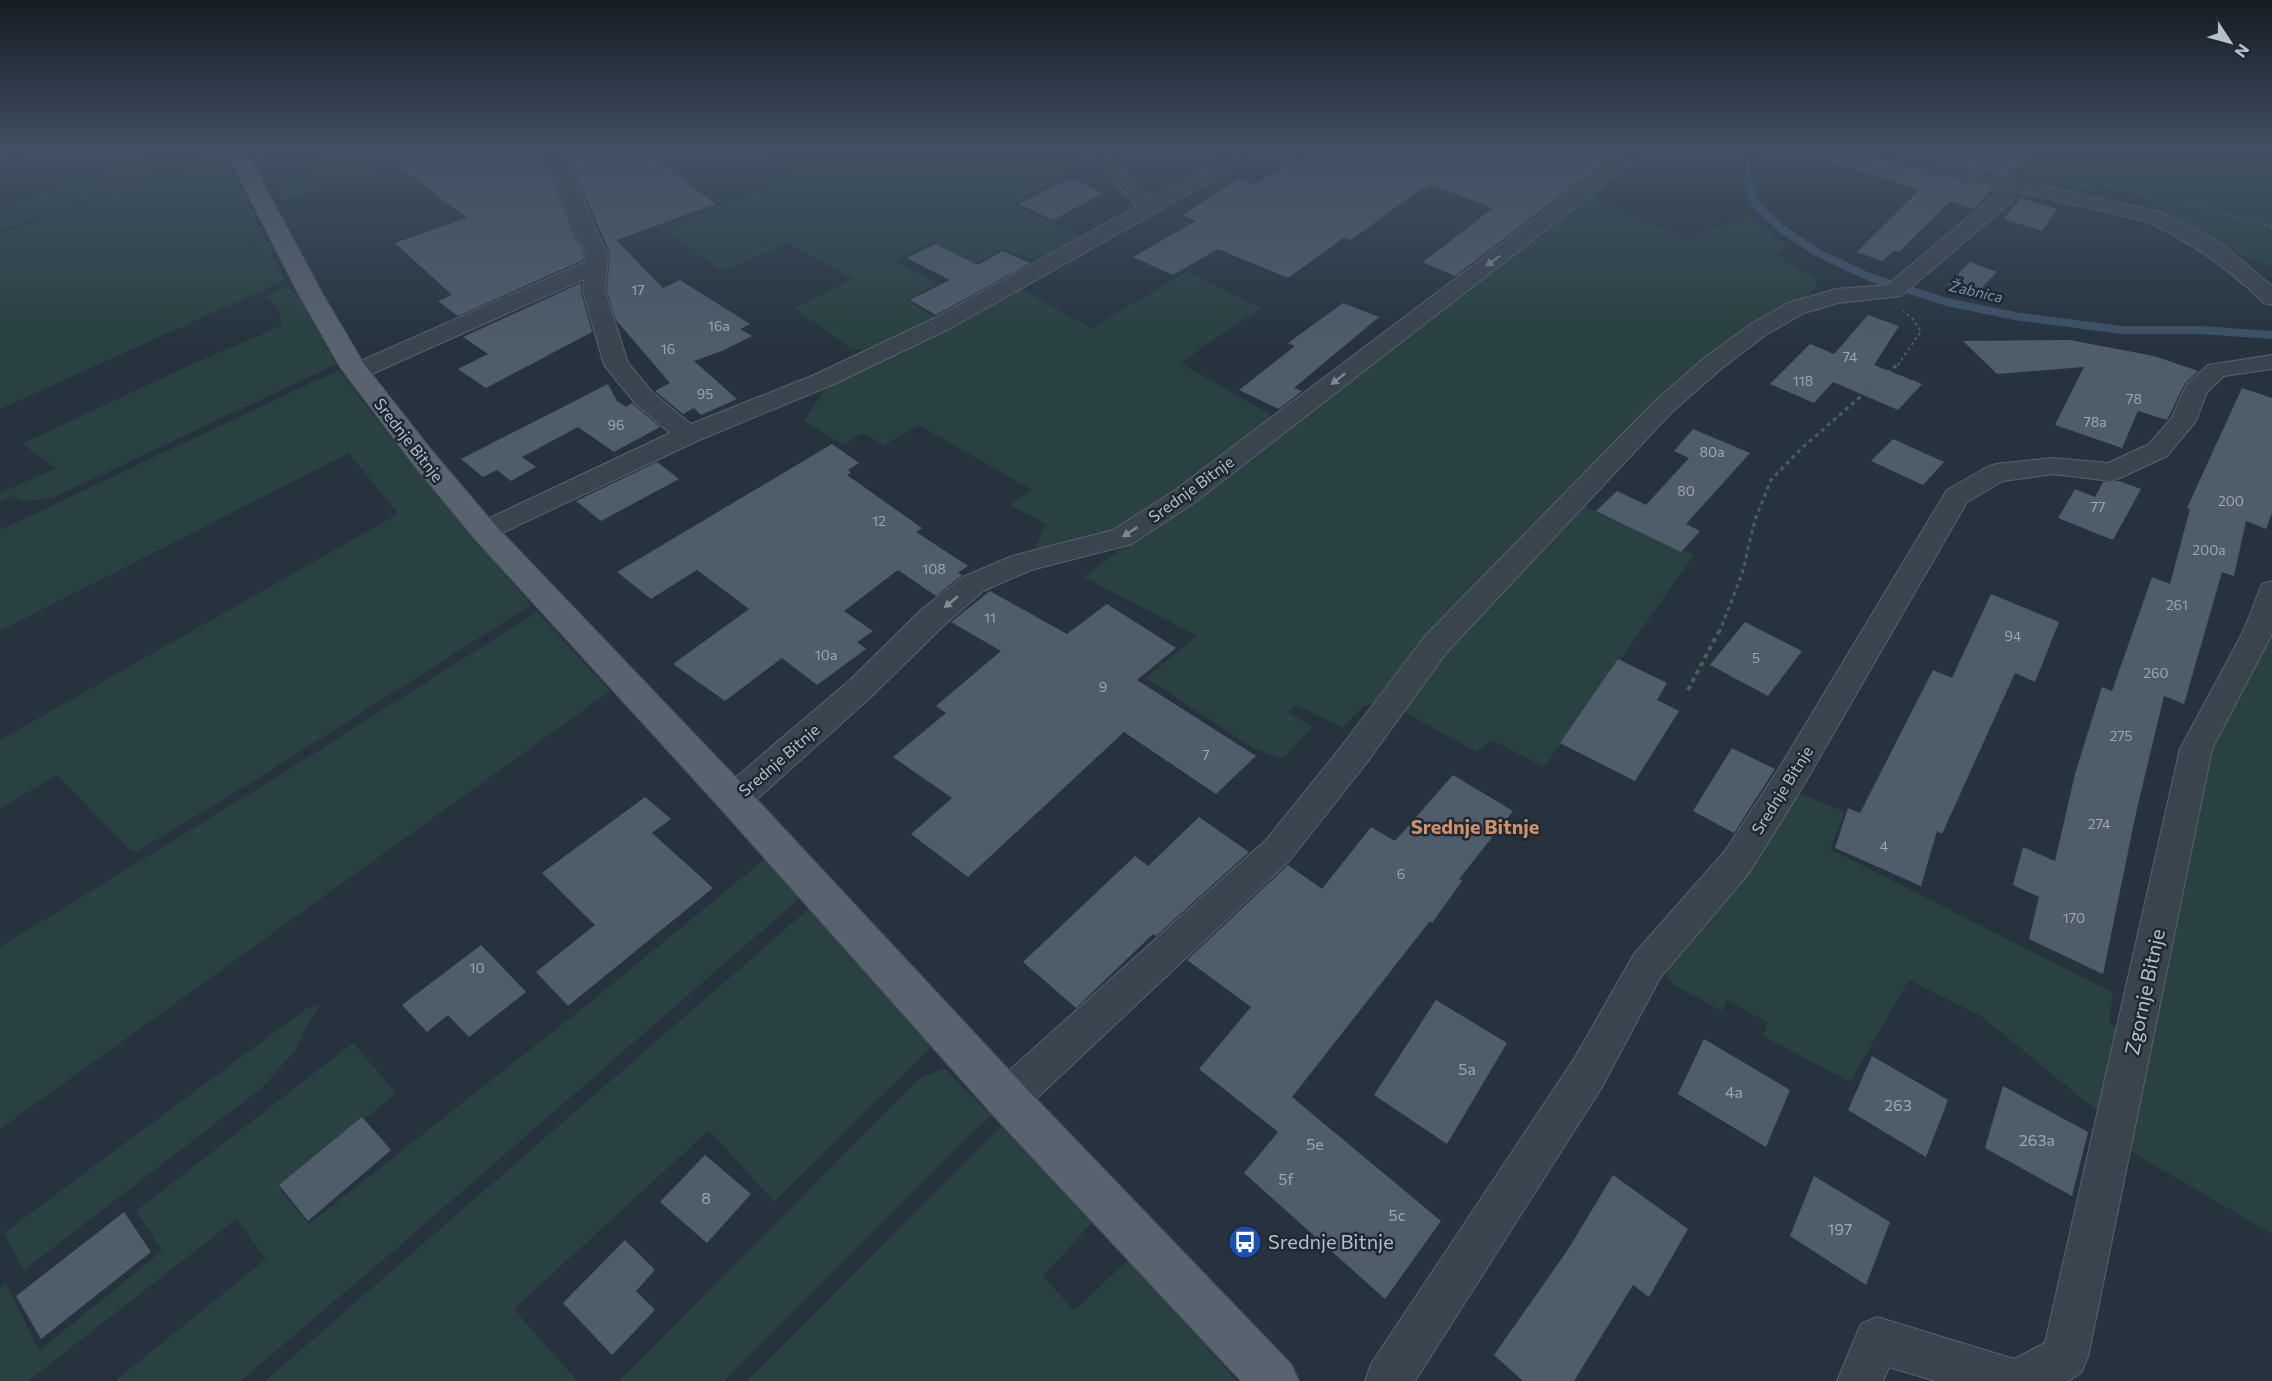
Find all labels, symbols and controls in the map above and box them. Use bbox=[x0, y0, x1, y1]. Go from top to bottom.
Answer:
north arrow bbox=[2200, 12, 2260, 72]
text: N bbox=[2231, 41, 2254, 62]
one-way arrow bbox=[1485, 254, 1501, 267]
water label: Žabnica bbox=[1947, 275, 2005, 306]
house number: 17 bbox=[631, 281, 645, 298]
house number: 16a bbox=[708, 317, 730, 334]
house number: 16 bbox=[661, 340, 675, 357]
house number: 74 bbox=[1843, 348, 1858, 365]
one-way arrow bbox=[1330, 372, 1345, 384]
house number: 118 bbox=[1793, 372, 1813, 389]
house number: 95 bbox=[697, 385, 713, 402]
house number: 78 bbox=[2126, 390, 2142, 407]
street label: Srednje Bitnje bbox=[371, 394, 448, 485]
house number: 78a bbox=[2083, 413, 2107, 430]
house number: 96 bbox=[608, 416, 625, 433]
house number: 80a bbox=[1700, 443, 1724, 460]
street label: Srednje Bitnje bbox=[1144, 451, 1237, 526]
house number: 80 bbox=[1677, 482, 1695, 499]
house number: 200 bbox=[2218, 492, 2244, 509]
house number: 77 bbox=[2091, 498, 2105, 515]
house number: 12 bbox=[872, 512, 886, 529]
one-way arrow bbox=[1122, 526, 1138, 537]
house number: 200a bbox=[2192, 541, 2226, 558]
house number: 108 bbox=[922, 560, 946, 577]
one-way arrow bbox=[943, 596, 959, 609]
house number: 261 bbox=[2166, 596, 2188, 613]
house number: 11 bbox=[984, 609, 996, 626]
house number: 94 bbox=[2005, 627, 2022, 644]
house number: 10a bbox=[815, 646, 837, 663]
house number: 5 bbox=[1752, 649, 1760, 666]
house number: 260 bbox=[2143, 664, 2169, 681]
house number: 9 bbox=[1099, 678, 1107, 695]
street label: Srednje Bitnje bbox=[734, 719, 823, 800]
house number: 275 bbox=[2109, 727, 2133, 744]
street label: Srednje Bitnje bbox=[1747, 742, 1816, 837]
house number: 7 bbox=[1202, 746, 1210, 763]
district label: Srednje Bitnje bbox=[1411, 814, 1539, 838]
house number: 274 bbox=[2088, 815, 2111, 832]
house number: 4 bbox=[1880, 837, 1889, 854]
house number: 6 bbox=[1397, 865, 1405, 882]
house number: 170 bbox=[2063, 909, 2085, 926]
street label: Zgornje Bitnje bbox=[2119, 927, 2169, 1057]
house number: 10 bbox=[469, 959, 485, 976]
house number: 5a bbox=[1458, 1059, 1476, 1078]
house number: 4a bbox=[1725, 1082, 1743, 1101]
house number: 263 bbox=[1884, 1095, 1912, 1114]
house number: 263a bbox=[2019, 1130, 2055, 1149]
house number: 5e bbox=[1306, 1134, 1324, 1153]
house number: 5f bbox=[1278, 1169, 1294, 1188]
house number: 8 bbox=[701, 1188, 711, 1207]
house number: 5c bbox=[1388, 1205, 1406, 1224]
house number: 197 bbox=[1828, 1219, 1852, 1238]
bus stop icon: Srednje Bitnje bbox=[1227, 1224, 1263, 1260]
place label: Srednje Bitnje bbox=[1268, 1229, 1394, 1253]

